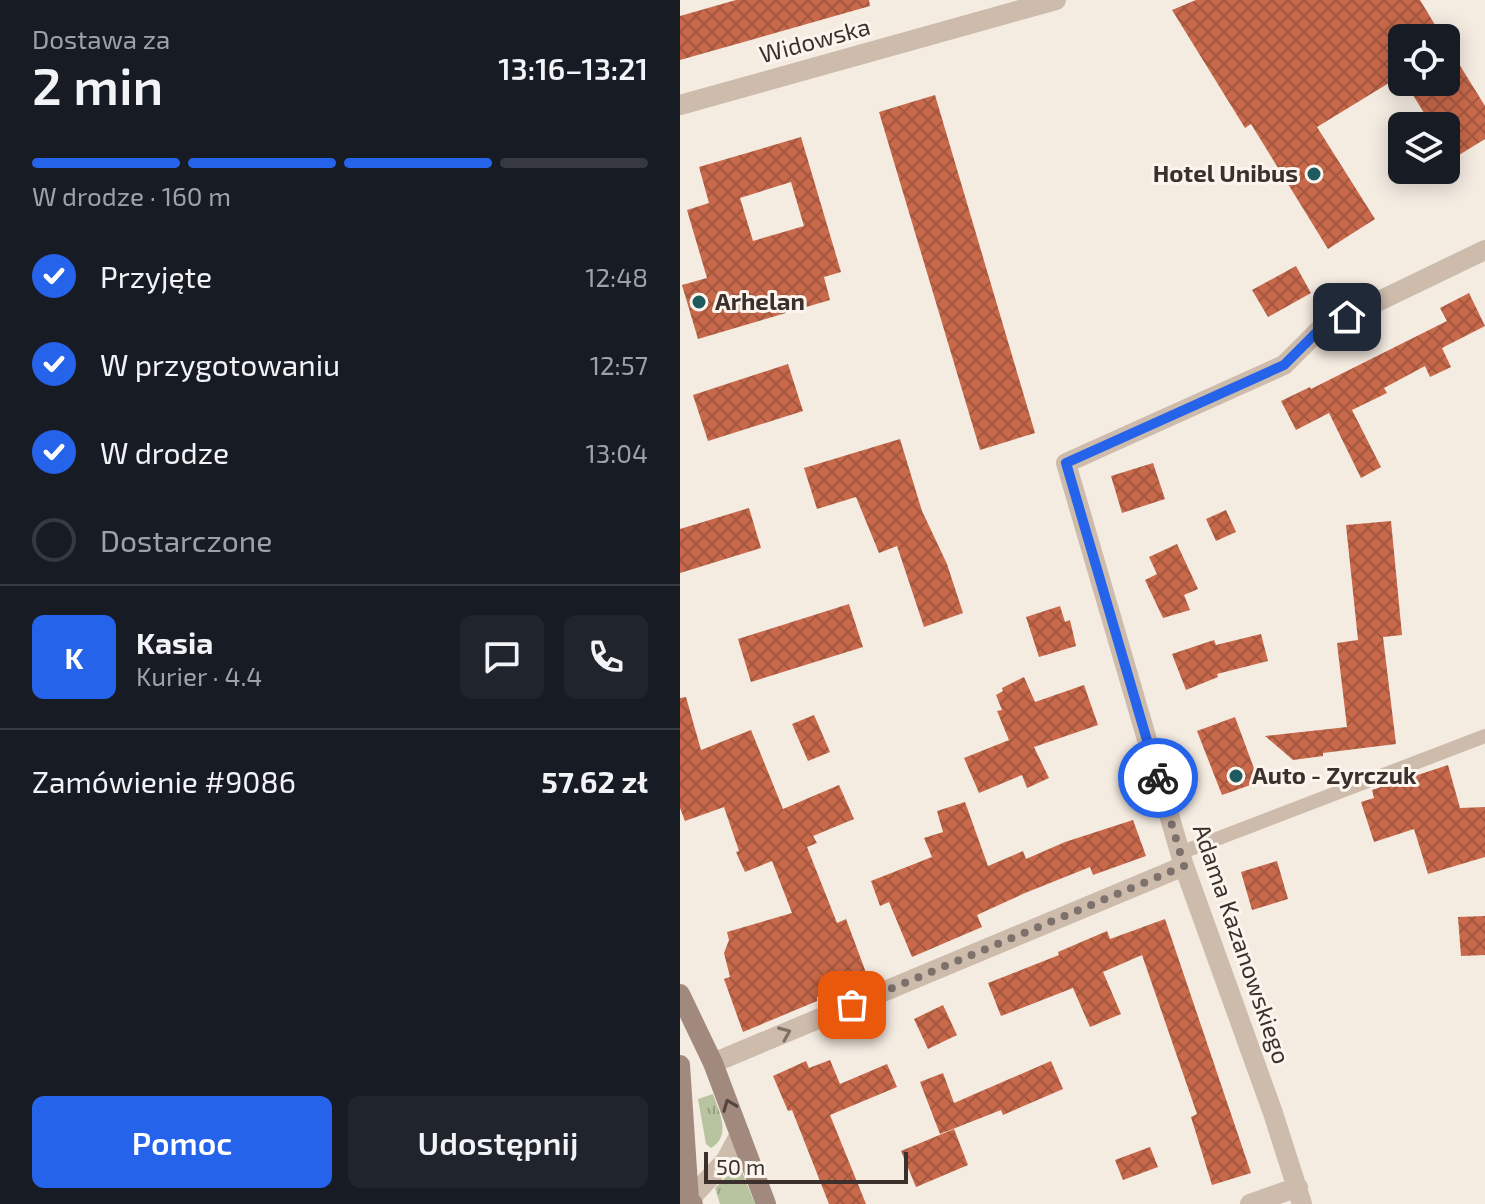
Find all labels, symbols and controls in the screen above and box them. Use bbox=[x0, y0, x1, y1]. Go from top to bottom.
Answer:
street label: Widowska bbox=[756, 11, 873, 68]
text: Dostawa za bbox=[32, 23, 170, 54]
map controls bbox=[1388, 24, 1460, 184]
button: locate bbox=[1388, 24, 1460, 96]
text: 13:16–13:21 bbox=[498, 50, 648, 86]
text: 2 min bbox=[32, 53, 163, 115]
button: layers bbox=[1388, 112, 1460, 184]
place label: Hotel Unibus bbox=[1153, 158, 1298, 187]
marker: Hotel Unibus bbox=[1305, 165, 1323, 183]
text: W drodze · 160 m bbox=[32, 180, 231, 211]
icon: check bbox=[32, 254, 76, 298]
text: Przyjęte bbox=[100, 258, 212, 294]
text: 12:48 bbox=[585, 261, 648, 292]
pin bbox=[1313, 283, 1381, 351]
place label: Arhelan bbox=[715, 286, 805, 315]
marker: Arhelan bbox=[690, 293, 708, 311]
icon: home bbox=[1325, 295, 1369, 339]
icon: check bbox=[32, 342, 76, 386]
text: W przygotowaniu bbox=[100, 346, 340, 382]
text: 12:57 bbox=[590, 349, 648, 380]
icon: check bbox=[32, 430, 76, 474]
text: W drodze bbox=[100, 434, 229, 470]
text: 13:04 bbox=[585, 437, 648, 468]
text: Dostarczone bbox=[100, 522, 272, 558]
button: chat bbox=[460, 615, 544, 699]
button: phone bbox=[564, 615, 648, 699]
text: Kasia bbox=[136, 624, 213, 660]
text: K bbox=[64, 639, 84, 675]
text: Kurier · 4.4 bbox=[136, 660, 262, 691]
courier bbox=[1118, 738, 1198, 818]
icon: bike bbox=[1136, 756, 1180, 800]
place label: Auto - Zyrczuk bbox=[1252, 760, 1417, 789]
text: Zamówienie #9086 bbox=[32, 763, 296, 799]
text: 57.62 zł bbox=[541, 763, 648, 799]
marker: Auto - Zyrczuk bbox=[1227, 767, 1245, 785]
street label: Adama Kazanowskiego bbox=[1188, 820, 1297, 1067]
pin bbox=[818, 971, 886, 1039]
icon: bag bbox=[830, 983, 874, 1027]
one-way arrow bbox=[777, 1026, 791, 1042]
button: Pomoc bbox=[32, 1096, 332, 1188]
button: Udostępnij bbox=[348, 1096, 648, 1188]
one-way arrow bbox=[722, 1099, 739, 1113]
scale bar bbox=[704, 1148, 908, 1184]
text: 50 m bbox=[716, 1153, 765, 1179]

